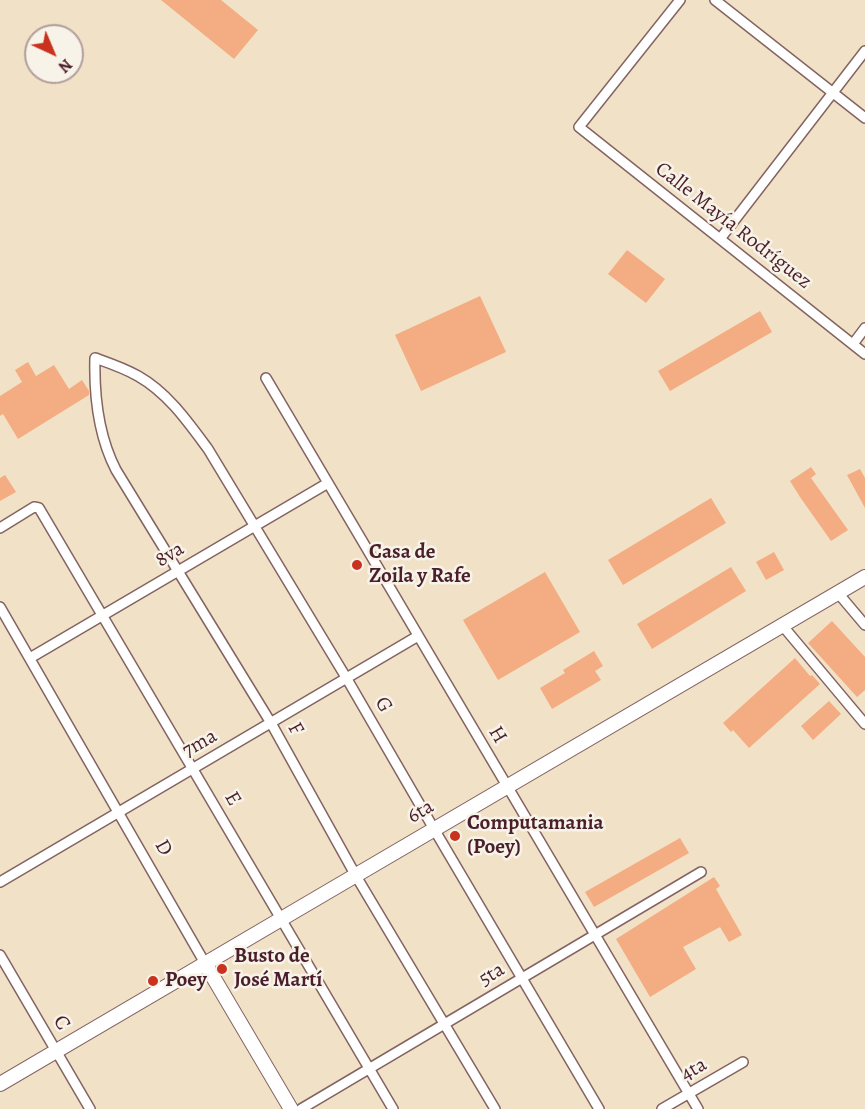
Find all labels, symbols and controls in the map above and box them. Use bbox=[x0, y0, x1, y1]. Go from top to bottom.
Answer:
north arrow bbox=[24, 24, 84, 84]
text: N bbox=[53, 54, 77, 77]
street label: Calle Mayía Rodríguez bbox=[650, 157, 816, 295]
street label: 8va bbox=[151, 537, 189, 573]
place label: Casa de Zoila y Rafe bbox=[369, 540, 471, 590]
marker: Casa de Zoila y Rafe bbox=[350, 558, 364, 572]
street label: G bbox=[369, 693, 397, 717]
street label: F bbox=[281, 718, 309, 740]
street label: H bbox=[482, 722, 512, 748]
street label: 7ma bbox=[178, 724, 222, 764]
street label: E bbox=[218, 787, 246, 811]
street label: 6ta bbox=[403, 794, 439, 830]
place label: Computamania (Poey) bbox=[467, 811, 604, 861]
marker: Computamania (Poey) bbox=[448, 829, 462, 843]
street label: D bbox=[148, 835, 178, 861]
place label: Busto de José Martí bbox=[234, 944, 322, 994]
street label: 5ta bbox=[474, 958, 510, 992]
marker: Busto de José Martí bbox=[215, 962, 229, 976]
place label: Poey bbox=[165, 968, 207, 994]
marker: Poey bbox=[146, 974, 160, 988]
street label: C bbox=[47, 1011, 75, 1035]
street label: 4ta bbox=[676, 1053, 712, 1087]

